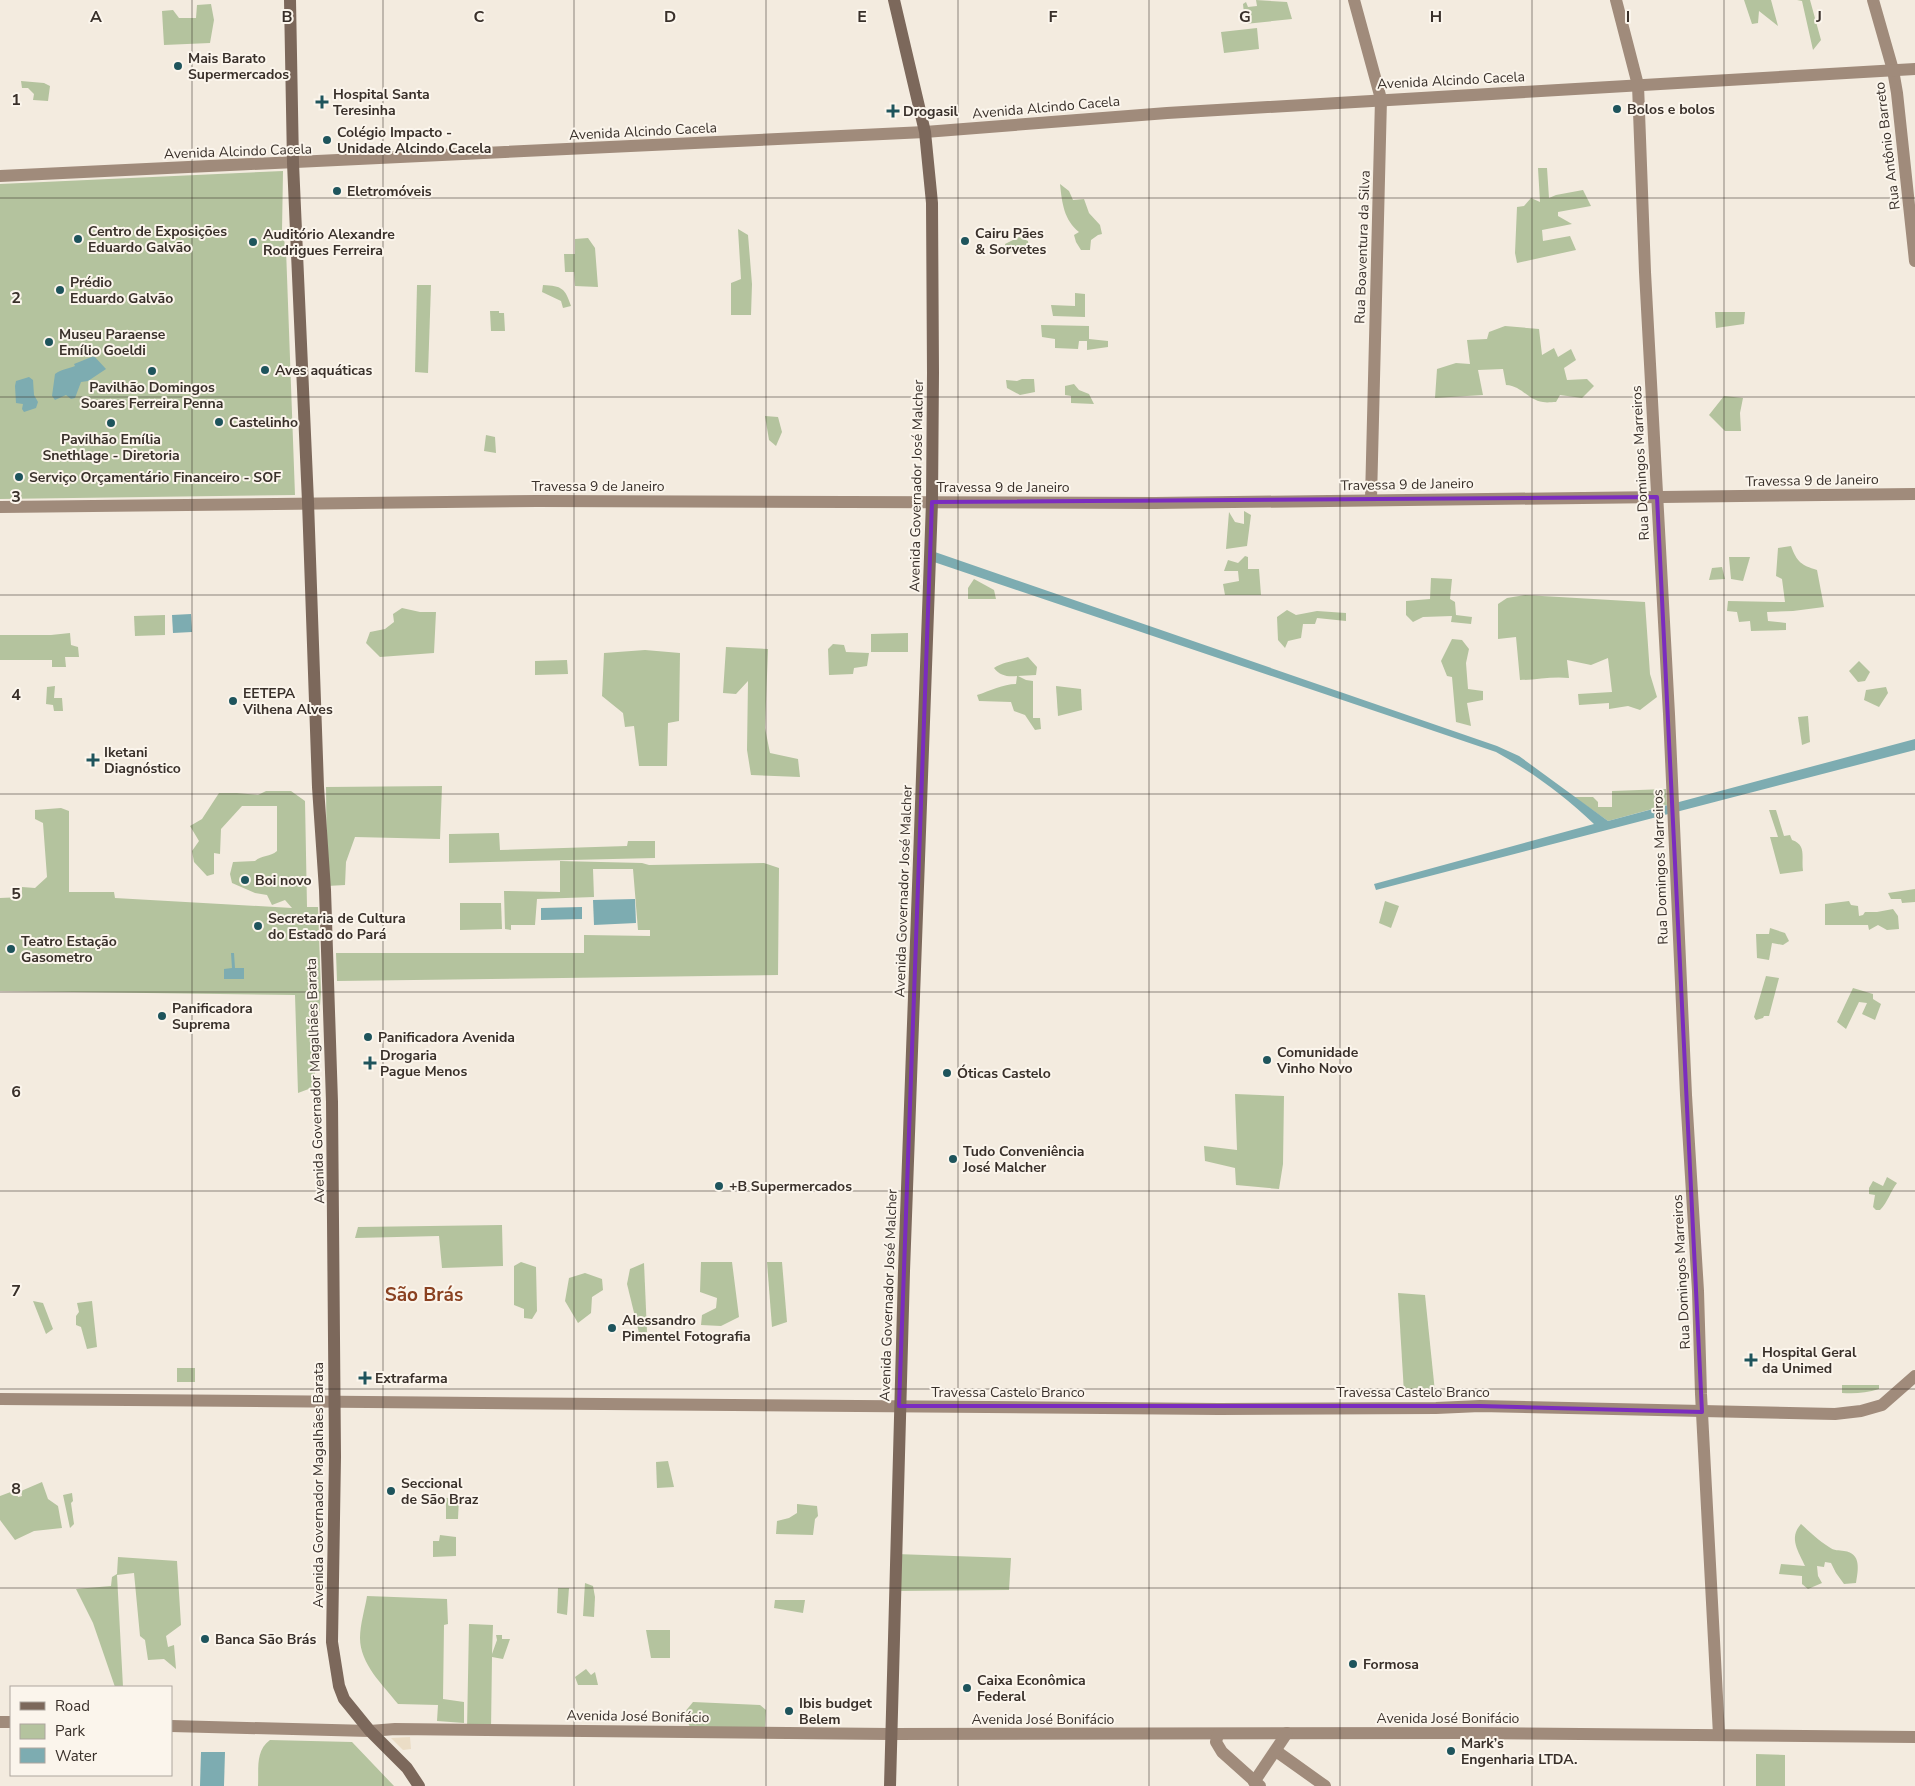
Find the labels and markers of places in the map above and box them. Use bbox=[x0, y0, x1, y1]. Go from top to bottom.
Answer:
place label: Mais Barato Supermercados bbox=[188, 49, 289, 84]
marker: Mais Barato Supermercados bbox=[172, 60, 184, 72]
place label: Hospital Santa Teresinha bbox=[333, 85, 430, 120]
marker: Hospital Santa Teresinha bbox=[315, 95, 329, 109]
place label: Bolos e bolos bbox=[1627, 100, 1715, 119]
place label: Drogasil bbox=[903, 102, 959, 121]
marker: Bolos e bolos bbox=[1611, 103, 1623, 115]
marker: Drogasil bbox=[887, 105, 899, 117]
place label: Colégio Impacto - Unidade Alcindo Cacela bbox=[337, 123, 491, 158]
marker: Colégio Impacto - Unidade Alcindo Cacela bbox=[321, 134, 333, 146]
place label: Eletromóveis bbox=[347, 182, 432, 201]
marker: Eletromóveis bbox=[331, 185, 343, 197]
place label: Centro de Exposições Eduardo Galvão bbox=[88, 222, 227, 257]
place label: Cairu Pães & Sorvetes bbox=[975, 224, 1046, 259]
place label: Auditório Alexandre Rodrigues Ferreira bbox=[263, 225, 395, 260]
marker: Centro de Exposições Eduardo Galvão bbox=[72, 233, 84, 245]
marker: Cairu Pães & Sorvetes bbox=[959, 235, 971, 247]
marker: Auditório Alexandre Rodrigues Ferreira bbox=[247, 236, 259, 248]
place label: Prédio Eduardo Galvão bbox=[70, 273, 173, 308]
marker: Prédio Eduardo Galvão bbox=[54, 284, 66, 296]
place label: Museu Paraense Emílio Goeldi bbox=[59, 325, 166, 360]
marker: Museu Paraense Emílio Goeldi bbox=[43, 336, 55, 348]
place label: Aves aquáticas bbox=[275, 361, 372, 380]
marker: Aves aquáticas bbox=[259, 364, 271, 376]
marker: Pavilhão Domingos Soares Ferreira Penna bbox=[146, 365, 158, 377]
place label: Pavilhão Domingos Soares Ferreira Penna bbox=[81, 378, 223, 413]
place label: Castelinho bbox=[229, 413, 298, 432]
marker: Castelinho bbox=[213, 416, 225, 428]
marker: Pavilhão Emília Snethlage - Diretoria bbox=[105, 417, 117, 429]
place label: Pavilhão Emília Snethlage - Diretoria bbox=[42, 430, 180, 465]
place label: Serviço Orçamentário Financeiro - SOF bbox=[29, 468, 281, 487]
marker: Serviço Orçamentário Financeiro - SOF bbox=[13, 471, 25, 483]
place label: EETEPA Vilhena Alves bbox=[242, 684, 333, 719]
marker: EETEPA Vilhena Alves bbox=[227, 695, 239, 707]
place label: Iketani Diagnóstico bbox=[104, 743, 181, 778]
marker: Iketani Diagnóstico bbox=[86, 753, 100, 767]
place label: Boi novo bbox=[255, 871, 311, 890]
marker: Boi novo bbox=[239, 874, 251, 886]
place label: Secretaria de Cultura do Estado do Pará bbox=[268, 909, 406, 944]
marker: Secretaria de Cultura do Estado do Pará bbox=[252, 920, 264, 932]
place label: Teatro Estação Gasometro bbox=[21, 932, 117, 967]
marker: Teatro Estação Gasometro bbox=[5, 943, 17, 955]
place label: Panificadora Suprema bbox=[172, 999, 253, 1034]
marker: Panificadora Suprema bbox=[156, 1010, 168, 1022]
place label: Panificadora Avenida bbox=[378, 1028, 515, 1047]
marker: Panificadora Avenida bbox=[362, 1031, 374, 1043]
place label: Comunidade Vinho Novo bbox=[1276, 1043, 1359, 1078]
place label: Drogaria Pague Menos bbox=[380, 1046, 467, 1081]
marker: Comunidade Vinho Novo bbox=[1261, 1054, 1273, 1066]
marker: Drogaria Pague Menos bbox=[364, 1057, 376, 1069]
place label: Óticas Castelo bbox=[957, 1064, 1051, 1083]
marker: Óticas Castelo bbox=[941, 1067, 953, 1079]
place label: Tudo Conveniência José Malcher bbox=[962, 1142, 1084, 1177]
marker: Tudo Conveniência José Malcher bbox=[947, 1153, 959, 1165]
place label: +B Supermercados bbox=[729, 1177, 852, 1196]
marker: +B Supermercados bbox=[713, 1180, 725, 1192]
place label: Alessandro Pimentel Fotografia bbox=[622, 1311, 751, 1346]
marker: Alessandro Pimentel Fotografia bbox=[606, 1322, 618, 1334]
place label: Hospital Geral da Unimed bbox=[1762, 1343, 1857, 1378]
marker: Hospital Geral da Unimed bbox=[1744, 1353, 1758, 1367]
place label: Extrafarma bbox=[375, 1369, 448, 1388]
marker: Extrafarma bbox=[359, 1372, 371, 1384]
place label: Seccional de São Braz bbox=[401, 1474, 479, 1509]
marker: Seccional de São Braz bbox=[385, 1485, 397, 1497]
place label: Banca São Brás bbox=[215, 1630, 317, 1649]
marker: Banca São Brás bbox=[199, 1633, 211, 1645]
place label: Formosa bbox=[1363, 1655, 1419, 1674]
marker: Formosa bbox=[1347, 1658, 1359, 1670]
place label: Caixa Econômica Federal bbox=[977, 1671, 1086, 1706]
marker: Caixa Econômica Federal bbox=[961, 1682, 973, 1694]
place label: Ibis budget Belem bbox=[799, 1694, 872, 1729]
marker: Ibis budget Belem bbox=[783, 1705, 795, 1717]
place label: Mark’s Engenharia LTDA. bbox=[1461, 1734, 1578, 1769]
marker: Mark’s Engenharia LTDA. bbox=[1445, 1745, 1457, 1757]

